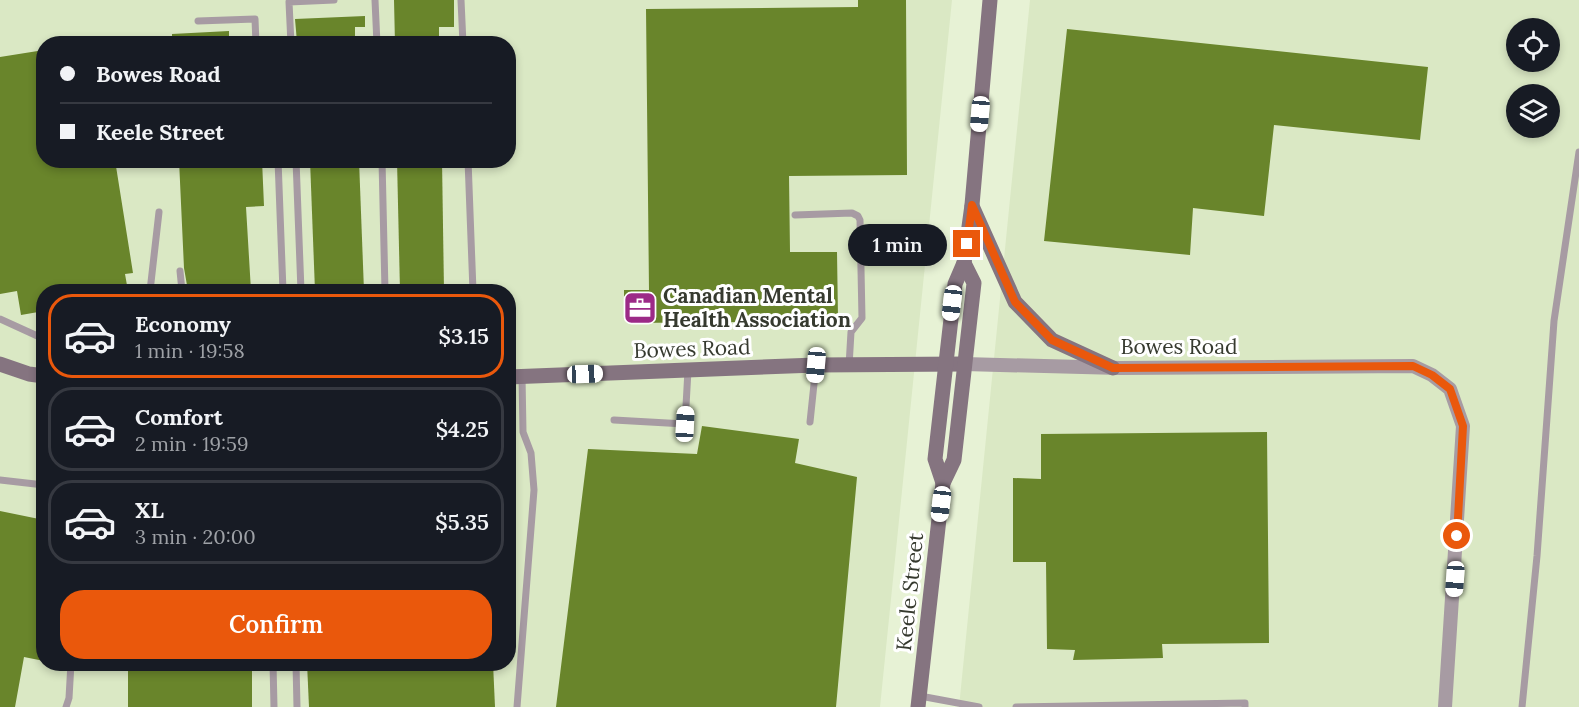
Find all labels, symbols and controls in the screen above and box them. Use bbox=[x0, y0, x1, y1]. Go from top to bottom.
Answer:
map controls bbox=[1506, 18, 1560, 138]
button: locate bbox=[1506, 18, 1560, 72]
text: Bowes Road bbox=[96, 60, 221, 88]
button: layers bbox=[1506, 84, 1560, 138]
car bbox=[969, 95, 991, 133]
text: Keele Street bbox=[96, 118, 224, 146]
callout: 1 min bbox=[847, 223, 946, 265]
route end bbox=[953, 230, 980, 257]
text: 1 min bbox=[872, 232, 923, 257]
place label: Canadian Mental Health Association bbox=[663, 282, 851, 333]
car bbox=[941, 284, 963, 322]
office icon: Canadian Mental Health Association bbox=[622, 290, 658, 326]
icon: car bbox=[63, 309, 117, 363]
text: Economy bbox=[135, 310, 231, 338]
text: $3.15 bbox=[438, 322, 489, 350]
street label: Bowes Road bbox=[633, 333, 751, 364]
street label: Bowes Road bbox=[1120, 333, 1238, 360]
text: 1 min · 19:58 bbox=[135, 338, 245, 363]
car bbox=[805, 346, 827, 384]
car bbox=[567, 364, 603, 384]
icon: car bbox=[63, 402, 117, 456]
text: Comfort bbox=[135, 403, 223, 431]
car bbox=[675, 406, 695, 442]
text: $4.25 bbox=[436, 415, 489, 443]
text: 2 min · 19:59 bbox=[135, 431, 248, 456]
car bbox=[930, 485, 952, 523]
icon: car bbox=[63, 495, 117, 549]
text: XL bbox=[135, 496, 164, 524]
text: $5.35 bbox=[435, 508, 489, 536]
route start bbox=[1443, 522, 1470, 549]
text: 3 min · 20:00 bbox=[135, 524, 256, 549]
street label: Keele Street bbox=[890, 531, 929, 652]
car bbox=[1445, 560, 1465, 598]
button: Confirm bbox=[60, 590, 492, 659]

